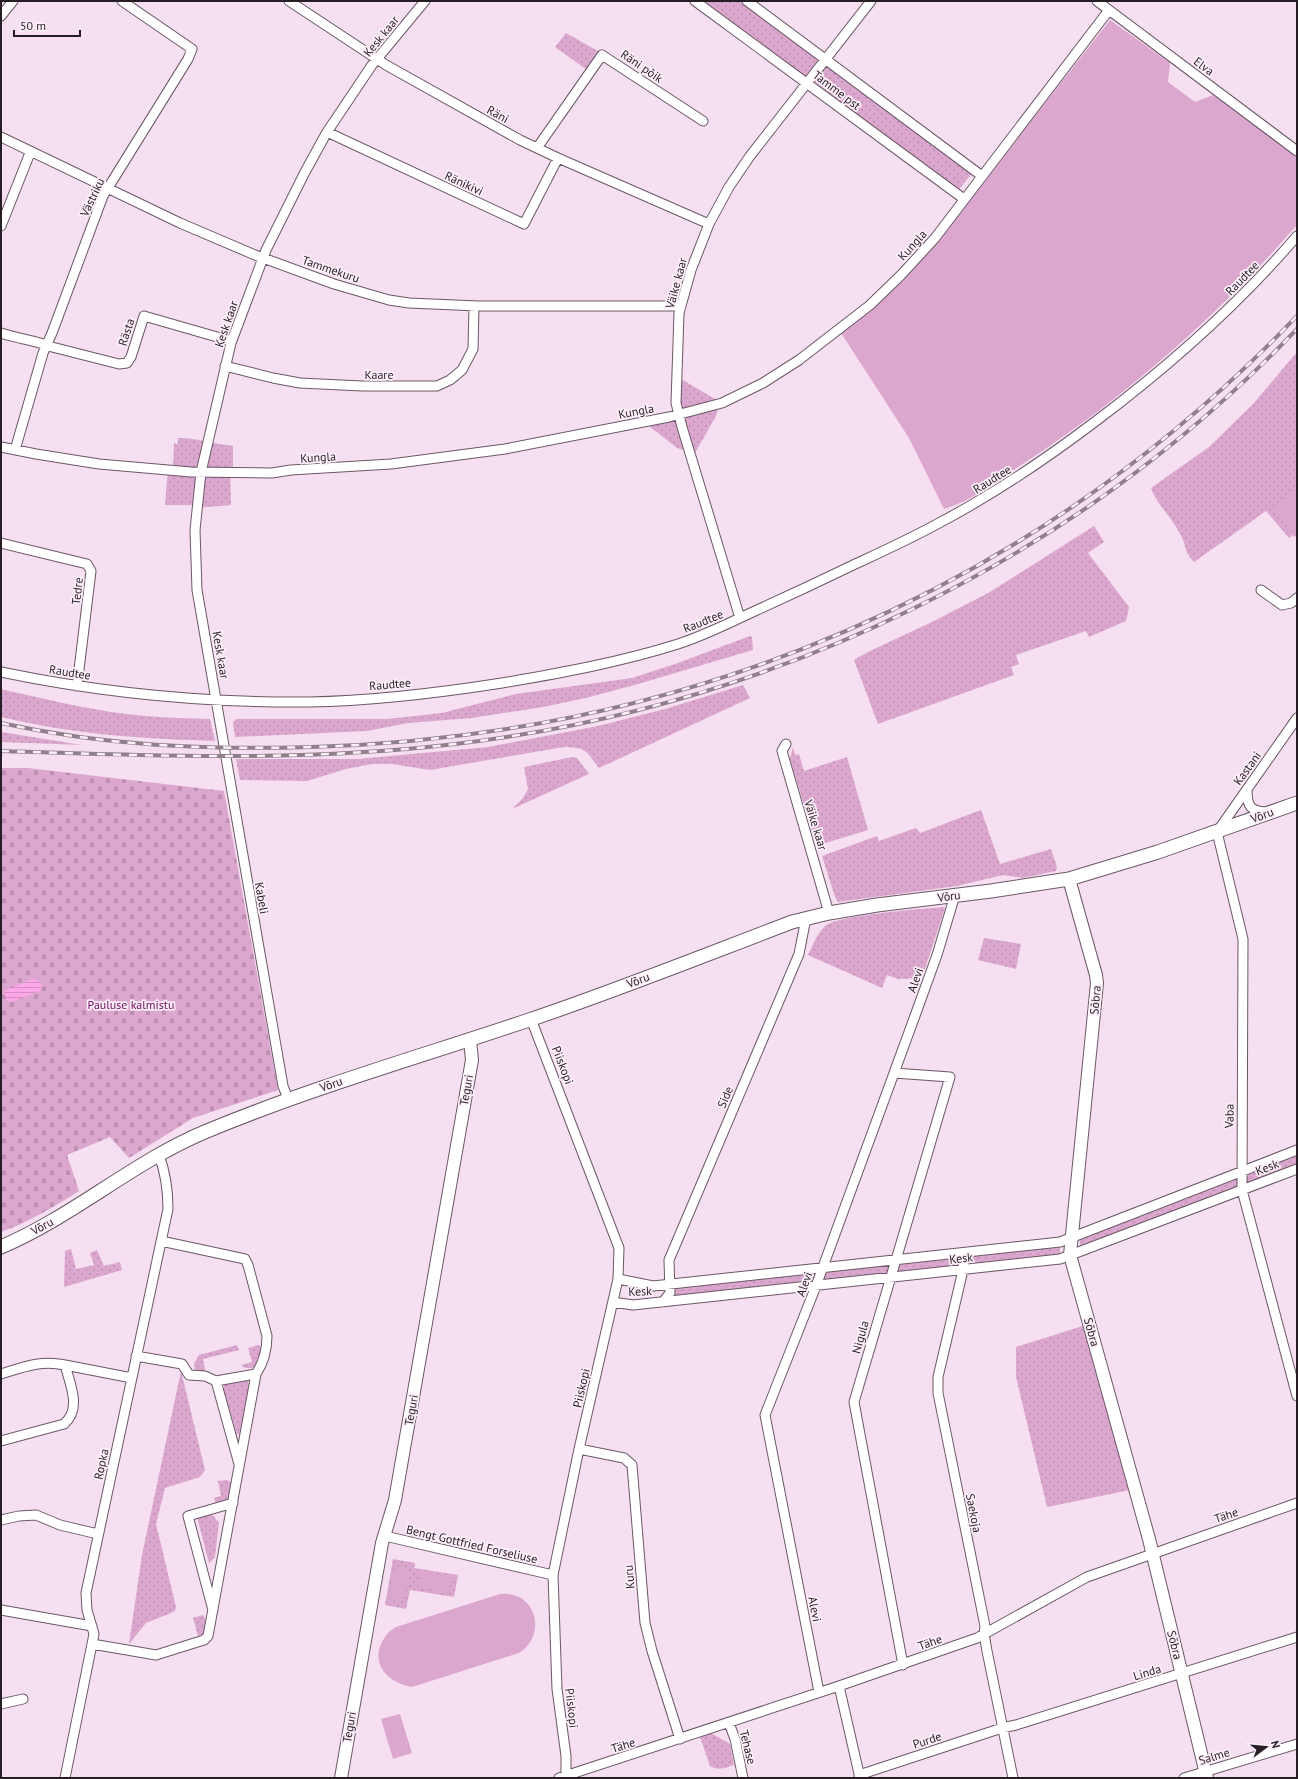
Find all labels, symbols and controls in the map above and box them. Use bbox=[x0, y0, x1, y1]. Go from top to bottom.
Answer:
scale bar bbox=[14, 12, 80, 38]
street label: Kesk kaar bbox=[360, 13, 402, 59]
text: 50 m bbox=[20, 18, 46, 33]
street label: Räni põik bbox=[618, 46, 666, 86]
street label: Elva bbox=[1191, 53, 1217, 79]
street label: Tamme pst bbox=[810, 67, 864, 113]
street label: Räni bbox=[484, 102, 512, 126]
street label: Ränikivi bbox=[442, 168, 486, 198]
street label: Västriku bbox=[76, 175, 107, 220]
street label: Kungla bbox=[894, 227, 930, 263]
street label: Tammekuru bbox=[300, 252, 362, 286]
street label: Väike kaar bbox=[662, 256, 690, 311]
street label: Raudtee bbox=[1222, 258, 1262, 298]
street label: Kesk kaar bbox=[211, 299, 241, 349]
street label: Rästa bbox=[115, 316, 137, 348]
street label: Kaare bbox=[364, 367, 394, 382]
street label: Kungla bbox=[617, 400, 655, 422]
street label: Kungla bbox=[300, 448, 336, 466]
street label: Raudtee bbox=[970, 462, 1014, 496]
street label: Tedre bbox=[68, 576, 86, 606]
street label: Raudtee bbox=[681, 606, 725, 636]
street label: Kesk kaar bbox=[209, 630, 233, 680]
street label: Raudtee bbox=[48, 661, 92, 683]
street label: Raudtee bbox=[368, 675, 412, 693]
street label: Kastani bbox=[1230, 748, 1264, 788]
street label: Väike kaar bbox=[801, 797, 831, 852]
street label: Võru bbox=[1248, 804, 1276, 827]
street label: Kabeli bbox=[252, 881, 272, 915]
street label: Võru bbox=[936, 887, 961, 905]
street label: Alevi bbox=[904, 966, 926, 994]
street label: Võru bbox=[624, 969, 652, 992]
street label: Sõbra bbox=[1086, 985, 1104, 1015]
park label: Pauluse kalmistu bbox=[88, 997, 174, 1012]
street label: Piiskopi bbox=[549, 1044, 577, 1086]
street label: Võru bbox=[317, 1073, 344, 1095]
street label: Teguri bbox=[456, 1073, 476, 1107]
street label: Side bbox=[714, 1084, 736, 1110]
street label: Vaba bbox=[1221, 1104, 1237, 1129]
street label: Kesk bbox=[1253, 1156, 1281, 1178]
street label: Võru bbox=[27, 1214, 56, 1239]
street label: Kesk bbox=[948, 1249, 974, 1267]
street label: Alevi bbox=[793, 1270, 815, 1298]
street label: Kesk bbox=[628, 1283, 652, 1299]
street label: Sõbra bbox=[1081, 1316, 1103, 1348]
street label: Nigula bbox=[848, 1319, 872, 1355]
street label: Piiskopi bbox=[569, 1367, 593, 1409]
street label: Teguri bbox=[401, 1393, 421, 1427]
street label: Ropka bbox=[90, 1447, 112, 1481]
street label: Saekoja bbox=[963, 1492, 985, 1534]
street label: Tähe bbox=[1212, 1504, 1240, 1526]
street label: Bengt Gottfried Forseliuse bbox=[405, 1522, 539, 1566]
street label: Kuru bbox=[620, 1564, 638, 1590]
street label: Alevi bbox=[805, 1595, 825, 1623]
street label: Sõbra bbox=[1164, 1629, 1186, 1661]
street label: Tähe bbox=[916, 1631, 944, 1653]
street label: Linda bbox=[1131, 1661, 1163, 1683]
street label: Piiskopi bbox=[562, 1687, 582, 1729]
street label: Teguri bbox=[339, 1710, 359, 1744]
north arrow bbox=[1246, 1727, 1286, 1767]
street label: Tehase bbox=[737, 1728, 759, 1766]
street label: Purde bbox=[911, 1728, 943, 1752]
street label: Tähe bbox=[609, 1734, 637, 1756]
text: N bbox=[1268, 1739, 1283, 1750]
street label: Salme bbox=[1197, 1744, 1231, 1768]

